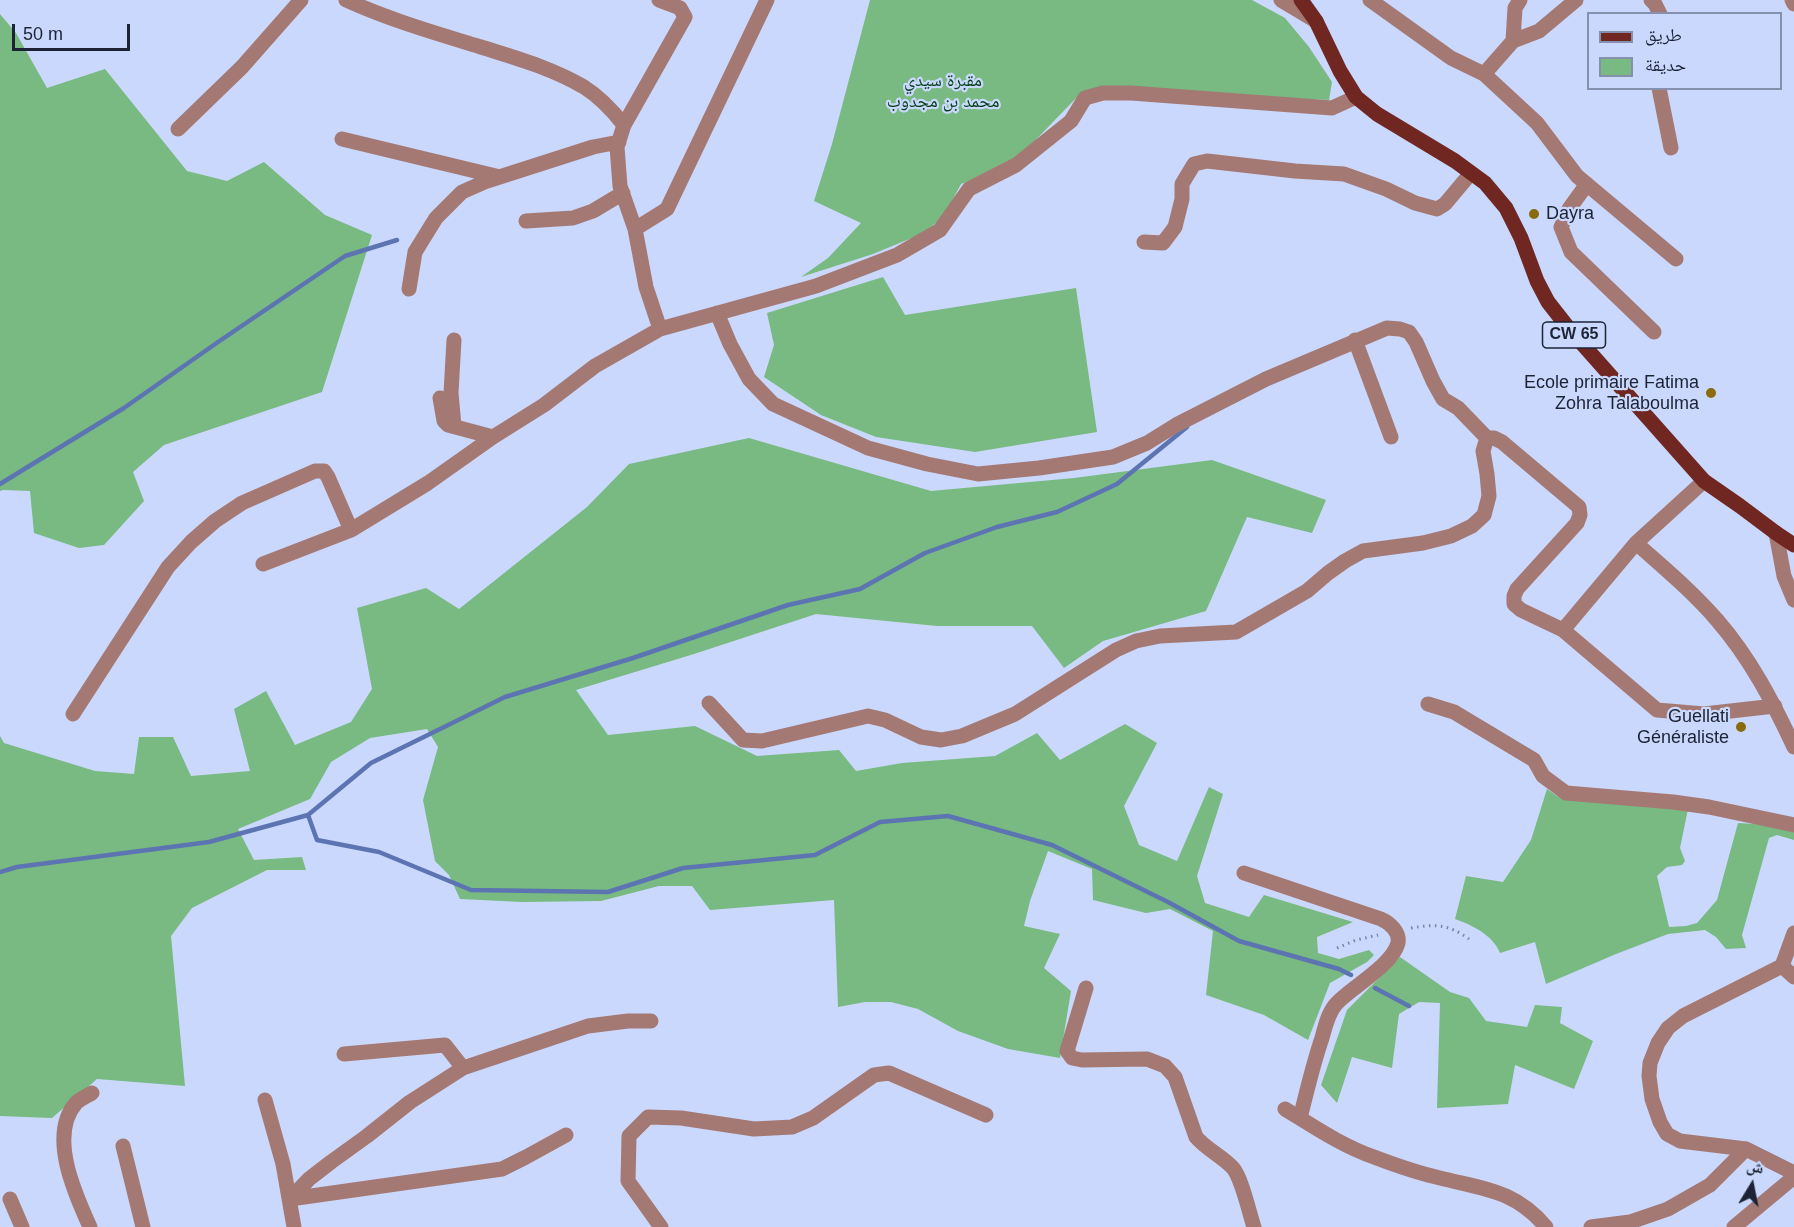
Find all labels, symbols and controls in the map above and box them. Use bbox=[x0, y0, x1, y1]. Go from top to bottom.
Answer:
scale bar bbox=[15, 12, 134, 50]
legend bbox=[1587, 12, 1782, 90]
text: 50 m bbox=[23, 24, 63, 44]
text: طريق bbox=[1645, 25, 1682, 45]
text: حديقة bbox=[1645, 55, 1686, 75]
park label: مقبرة سيدي محمد بن مجدوب bbox=[887, 70, 999, 112]
place label: Dayra bbox=[1546, 203, 1594, 225]
marker: Dayra bbox=[1527, 207, 1541, 221]
road number: CW 65 bbox=[1542, 322, 1606, 348]
place label: Ecole primaire Fatima Zohra Talaboulma bbox=[1524, 372, 1699, 415]
marker: Ecole primaire Fatima Zohra Talaboulma bbox=[1704, 386, 1718, 400]
place label: Guellati Généraliste bbox=[1637, 706, 1729, 748]
marker: Guellati Généraliste bbox=[1734, 720, 1748, 734]
north arrow bbox=[1722, 1155, 1782, 1215]
text: ش bbox=[1745, 1157, 1765, 1177]

